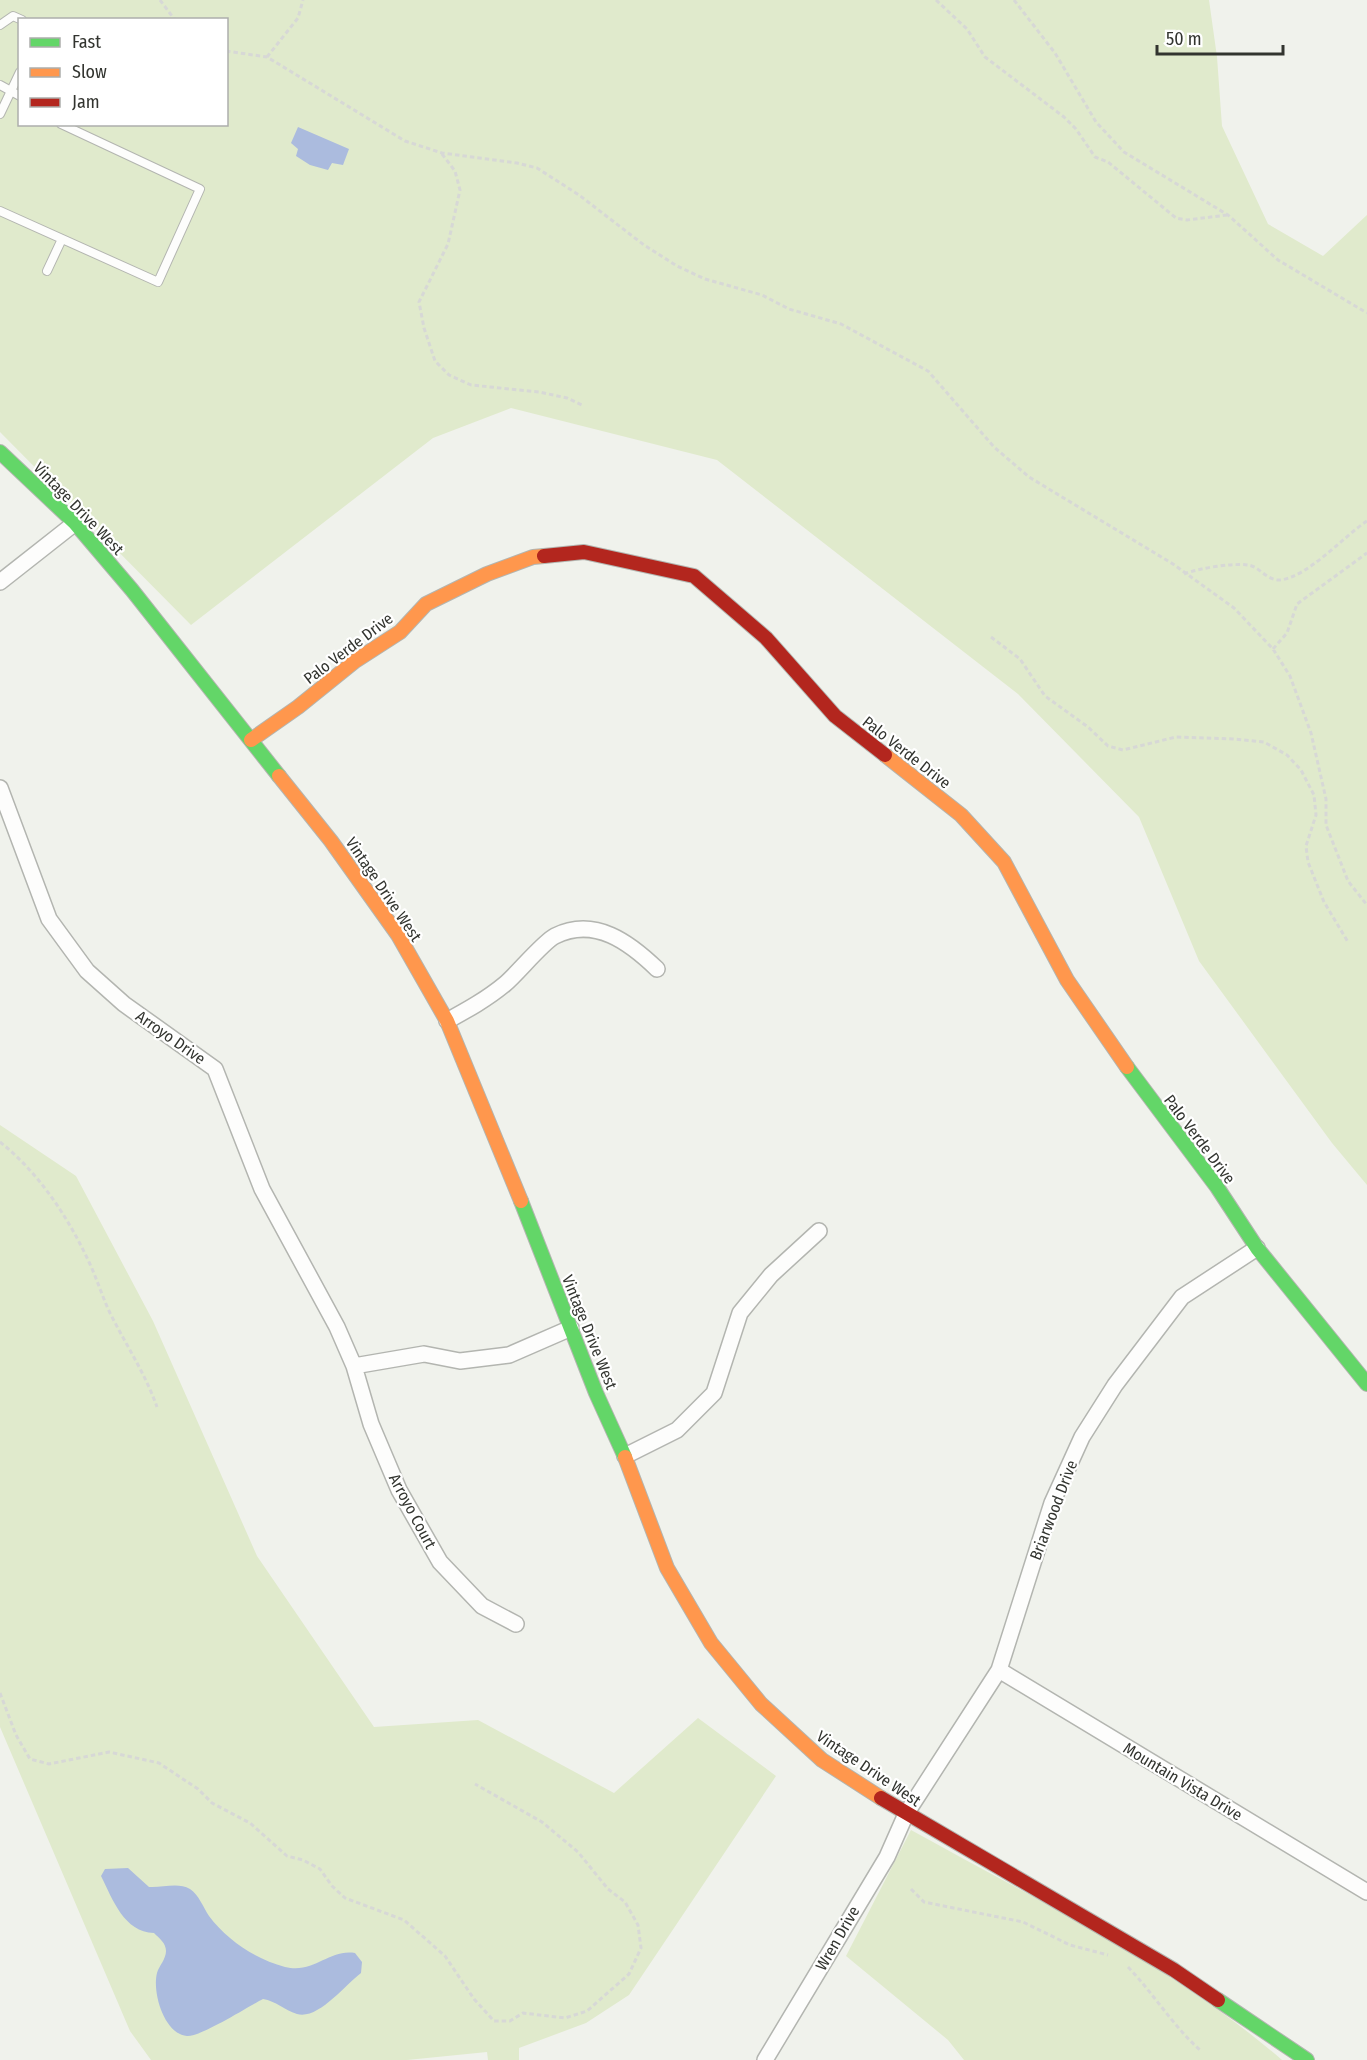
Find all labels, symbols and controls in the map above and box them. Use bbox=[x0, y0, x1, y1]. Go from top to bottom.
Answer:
legend bbox=[18, 18, 228, 126]
scale bar bbox=[1157, 18, 1283, 56]
text: 50 m bbox=[1166, 28, 1202, 50]
text: Fast bbox=[72, 31, 101, 53]
text: Slow bbox=[72, 61, 107, 83]
text: Jam bbox=[72, 91, 100, 113]
street label: Vintage Drive West bbox=[30, 458, 128, 559]
street label: Palo Verde Drive bbox=[300, 609, 397, 688]
street label: Palo Verde Drive bbox=[859, 712, 955, 793]
street label: Vintage Drive West bbox=[342, 833, 426, 946]
street label: Arroyo Drive bbox=[132, 1007, 209, 1068]
street label: Palo Verde Drive bbox=[1160, 1091, 1239, 1188]
street label: Vintage Drive West bbox=[558, 1272, 621, 1393]
street label: Briarwood Drive bbox=[1026, 1458, 1081, 1563]
street label: Arroyo Court bbox=[385, 1471, 441, 1553]
street label: Vintage Drive West bbox=[813, 1726, 925, 1811]
street label: Mountain Vista Drive bbox=[1120, 1738, 1246, 1824]
street label: Wren Drive bbox=[811, 1903, 863, 1974]

